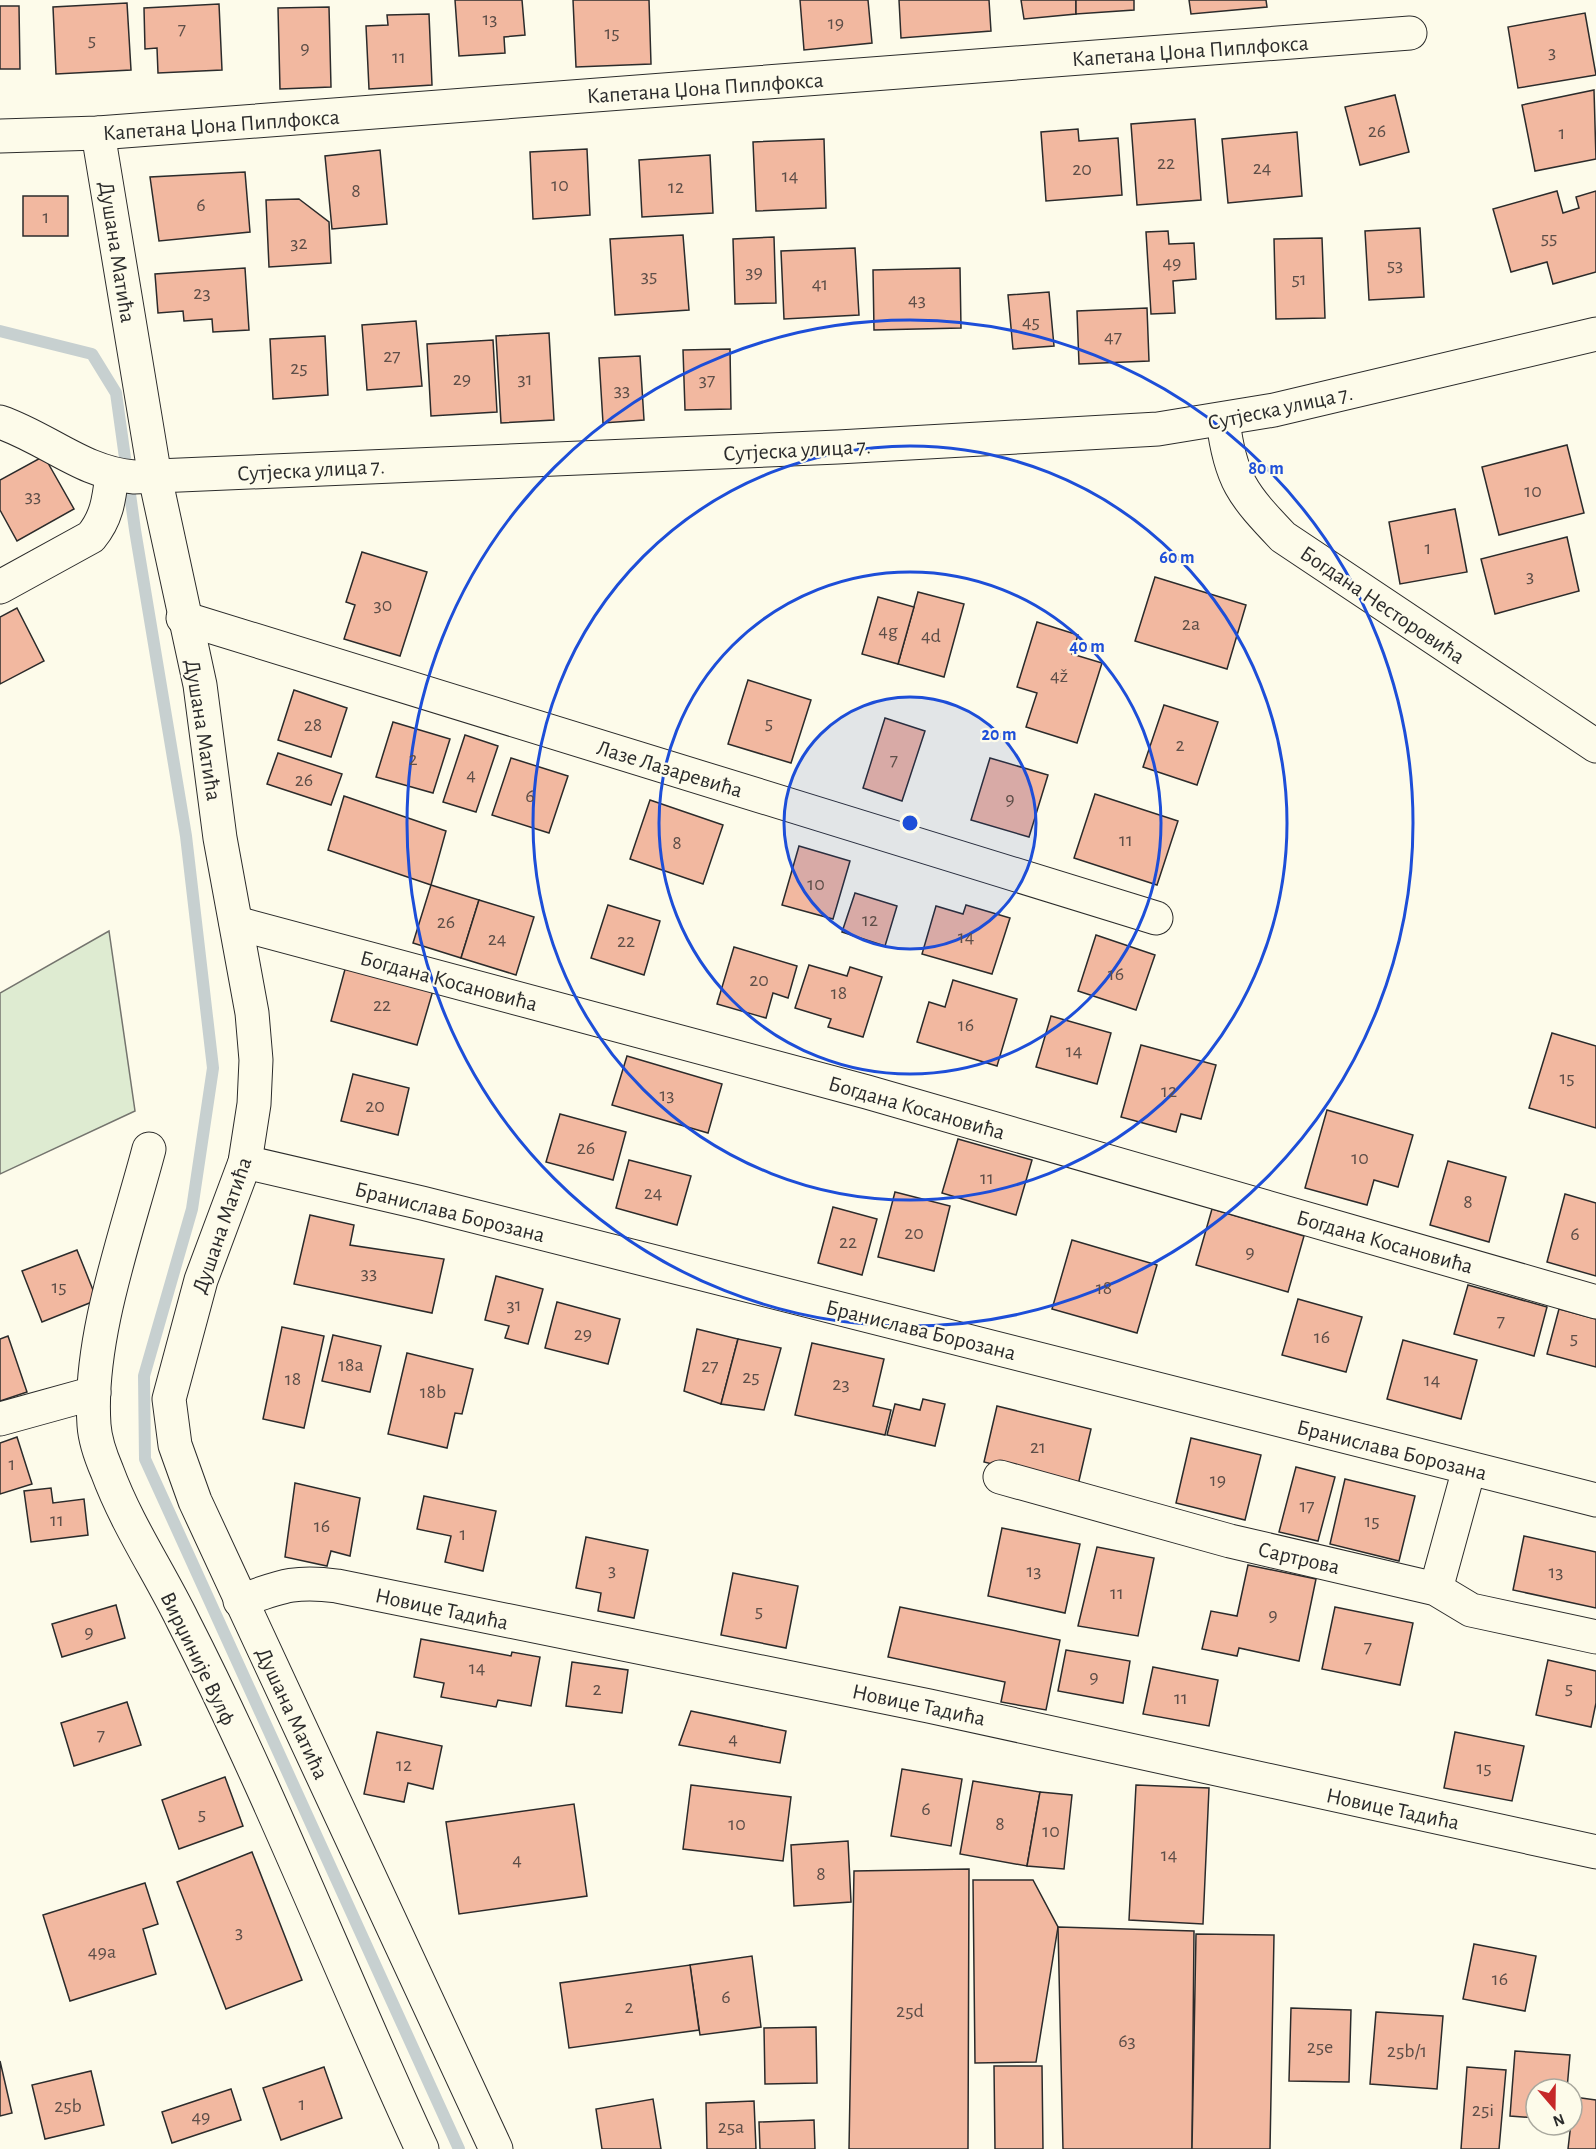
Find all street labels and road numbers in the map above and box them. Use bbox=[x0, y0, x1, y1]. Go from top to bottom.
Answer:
street label: Капетана Џона Пиплфокса bbox=[1071, 32, 1309, 70]
street label: Капетана Џона Пиплфокса bbox=[586, 69, 824, 107]
street label: Капетана Џона Пиплфокса bbox=[102, 106, 340, 144]
street label: Душана Матића bbox=[95, 180, 139, 324]
street label: Сутјеска улица 7. bbox=[1206, 382, 1355, 434]
street label: Сутјеска улица 7. bbox=[723, 435, 871, 465]
street label: Сутјеска улица 7. bbox=[237, 455, 385, 485]
street label: Богдана Несторовића bbox=[1296, 542, 1469, 668]
street label: Душана Матића bbox=[181, 658, 225, 802]
street label: Лазе Лазаревића bbox=[594, 736, 745, 802]
street label: Богдана Косановића bbox=[358, 947, 540, 1015]
street label: Богдана Косановића bbox=[826, 1072, 1008, 1144]
street label: Душана Матића bbox=[188, 1154, 256, 1296]
street label: Бранислава Борозана bbox=[352, 1178, 547, 1246]
street label: Богдана Косановића bbox=[1294, 1206, 1476, 1278]
street label: Бранислава Борозана bbox=[823, 1296, 1018, 1364]
street label: Бранислава Борозана bbox=[1294, 1416, 1489, 1484]
street label: Сартрова bbox=[1256, 1538, 1342, 1578]
street label: Новице Тадића bbox=[373, 1584, 510, 1634]
street label: Вирџиније Вулф bbox=[156, 1588, 240, 1729]
street label: Душана Матића bbox=[252, 1644, 332, 1783]
street label: Новице Тадића bbox=[850, 1680, 987, 1730]
street label: Новице Тадића bbox=[1324, 1784, 1461, 1834]

